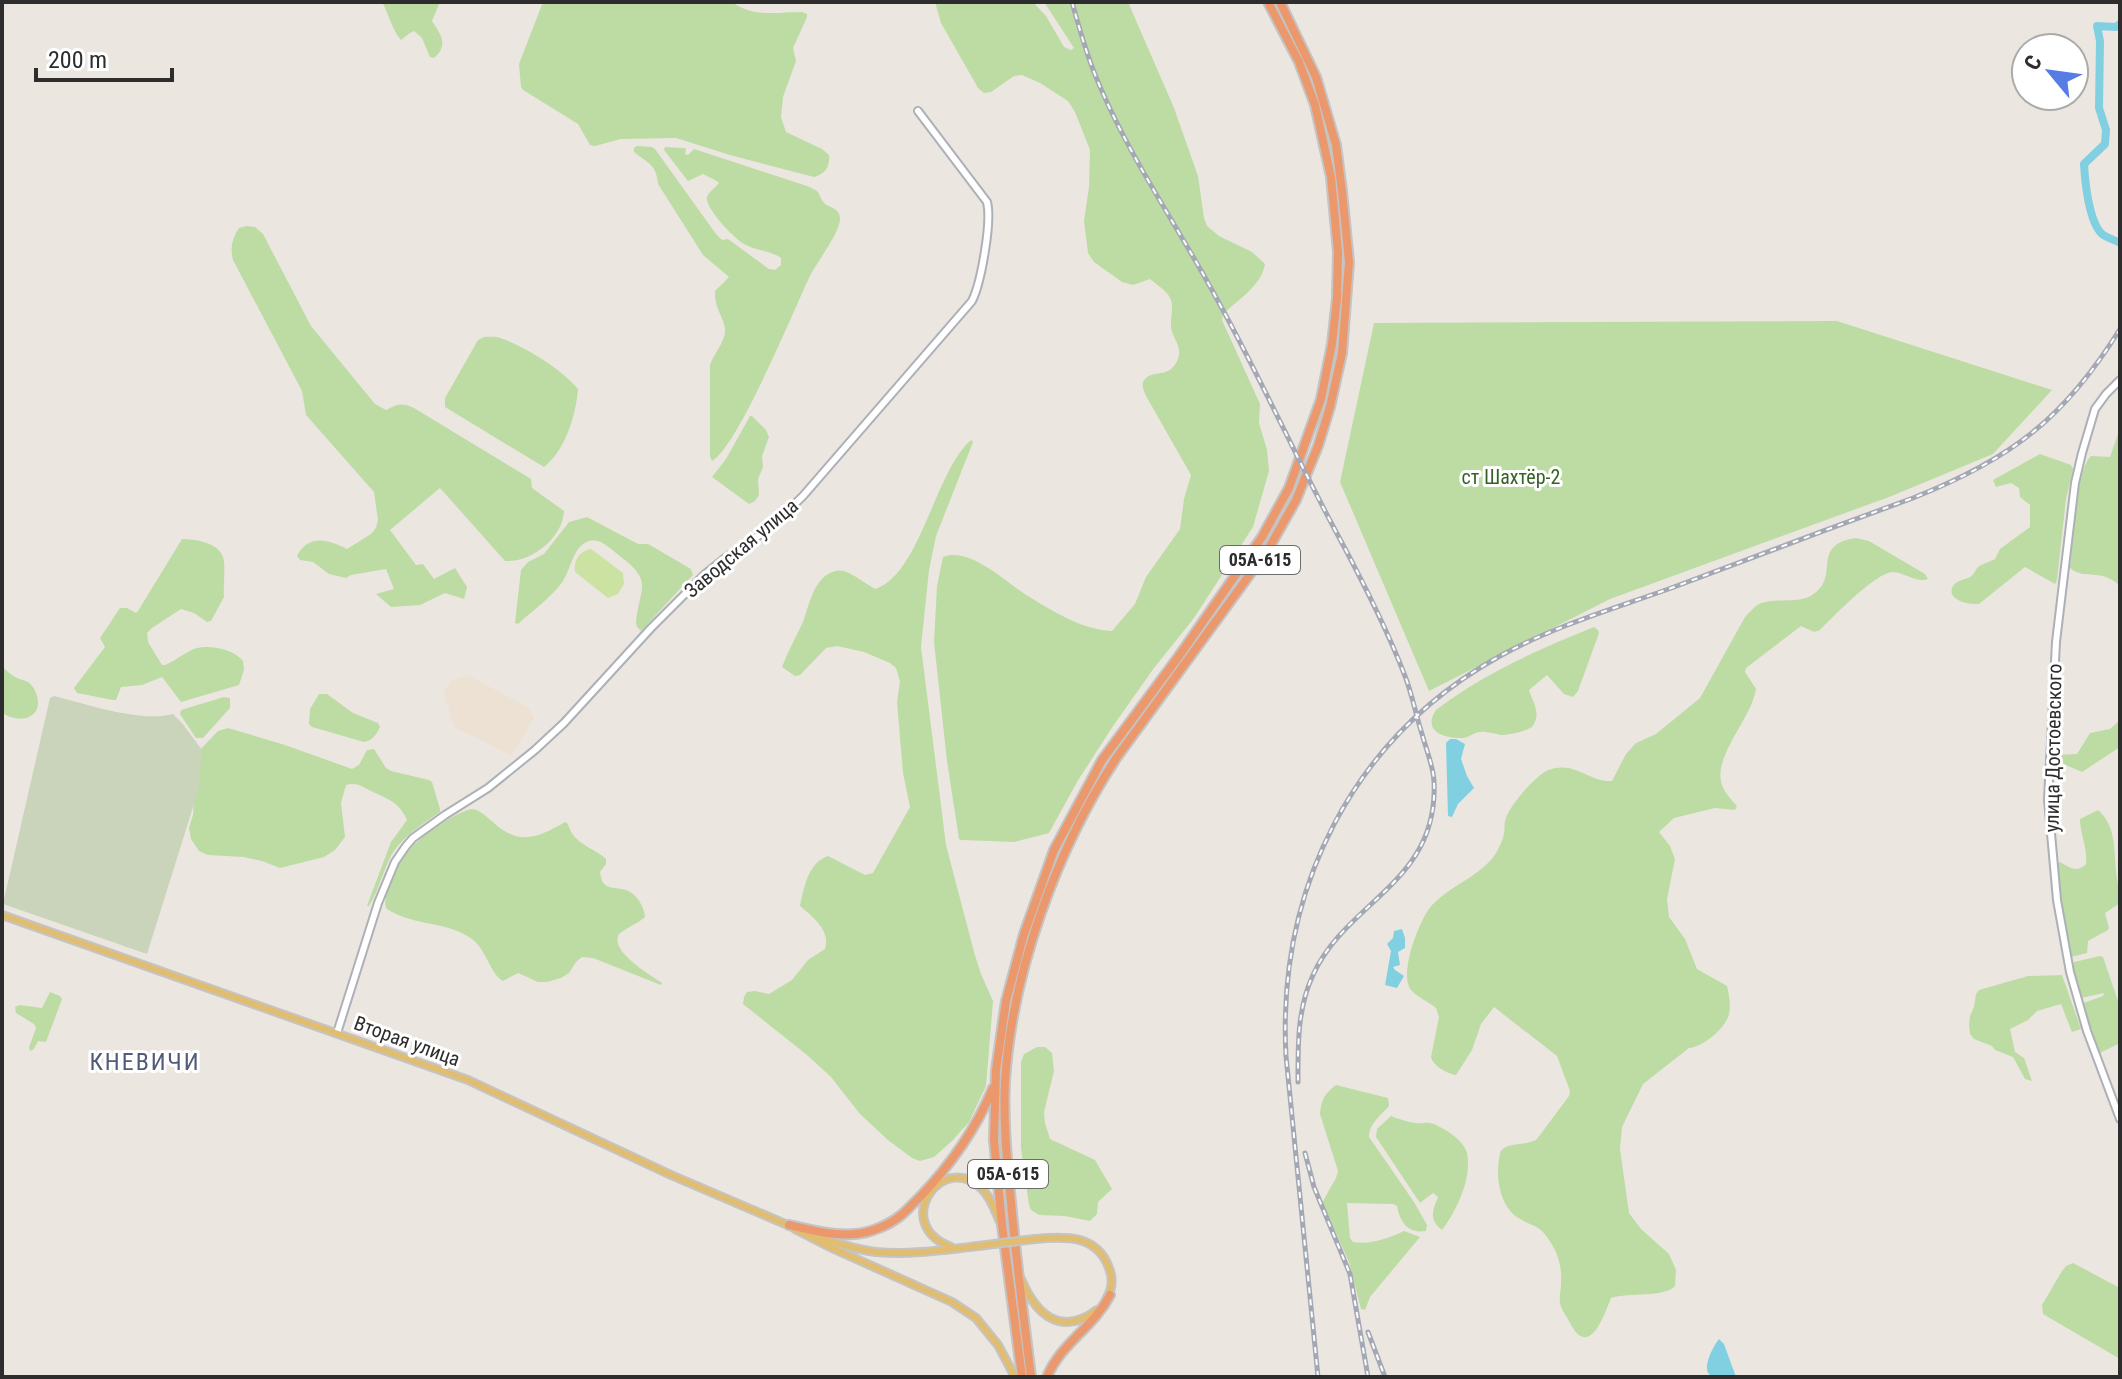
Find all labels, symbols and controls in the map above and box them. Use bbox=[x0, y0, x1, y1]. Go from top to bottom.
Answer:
scale bar bbox=[36, 32, 172, 82]
north arrow bbox=[2010, 32, 2090, 112]
text: 200 m bbox=[48, 46, 107, 74]
text: С bbox=[2019, 51, 2047, 74]
park label: ст Шахтёр-2 bbox=[1462, 465, 1561, 489]
street label: Заводская улица bbox=[679, 493, 803, 603]
road number: 05А-615 bbox=[1220, 546, 1300, 574]
street label: улица Достоевского bbox=[2040, 663, 2066, 833]
street label: Вторая улица bbox=[351, 1011, 463, 1071]
district label: КНЕВИЧИ bbox=[89, 1048, 201, 1076]
road number: 05А-615 bbox=[968, 1160, 1048, 1188]

